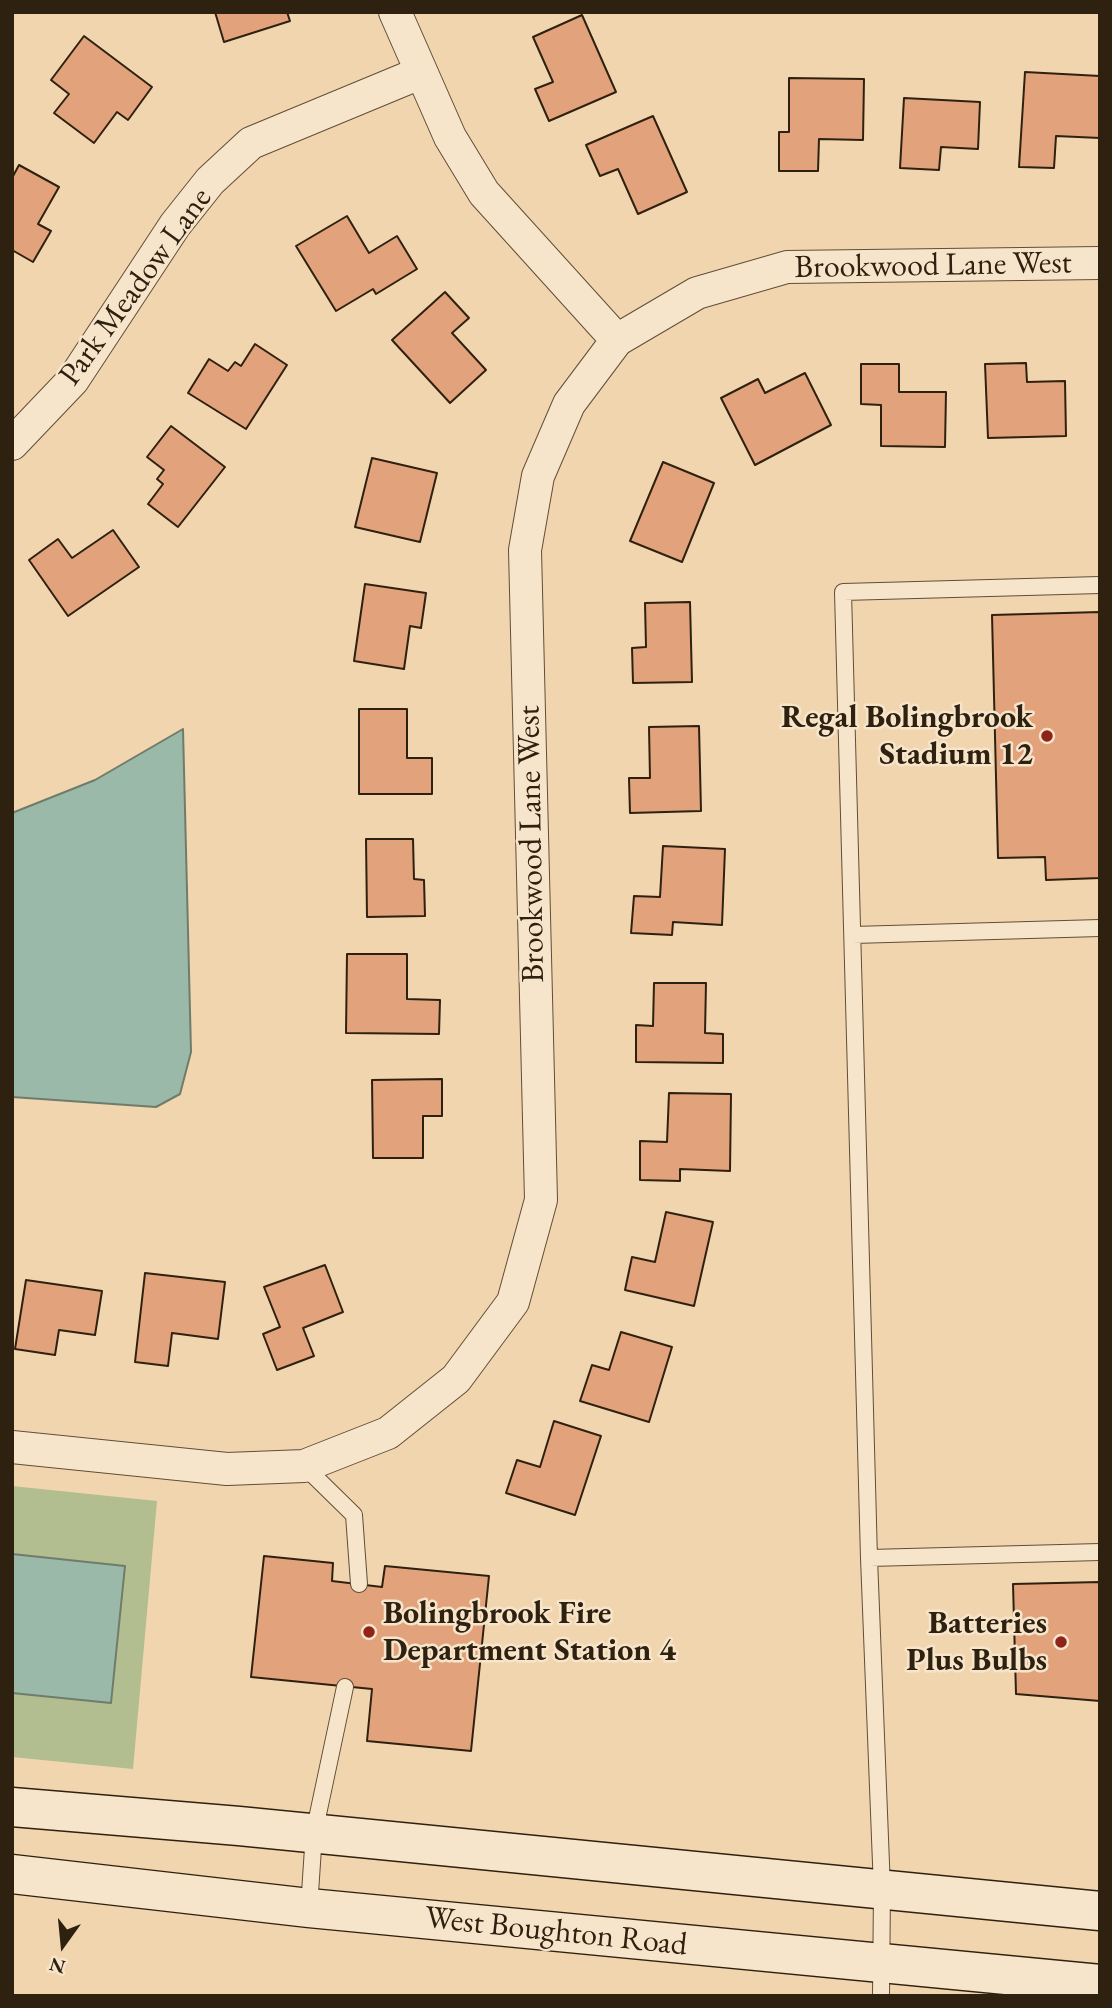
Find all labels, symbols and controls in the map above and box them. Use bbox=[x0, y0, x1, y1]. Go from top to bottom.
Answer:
street label: Park Meadow Lane bbox=[51, 181, 221, 393]
street label: Brookwood Lane West bbox=[794, 244, 1072, 288]
place label: Regal Bolingbrook Stadium 12 bbox=[781, 699, 1033, 774]
street label: Brookwood Lane West bbox=[510, 705, 554, 983]
marker: Regal Bolingbrook Stadium 12 bbox=[1039, 728, 1055, 744]
place label: Bolingbrook Fire Department Station 4 bbox=[383, 1595, 676, 1670]
place label: Batteries Plus Bulbs bbox=[906, 1605, 1047, 1680]
marker: Bolingbrook Fire Department Station 4 bbox=[361, 1624, 377, 1640]
marker: Batteries Plus Bulbs bbox=[1053, 1634, 1069, 1650]
street label: West Boughton Road bbox=[423, 1899, 689, 1965]
north arrow bbox=[28, 1910, 98, 1980]
text: N bbox=[47, 1952, 68, 1980]

